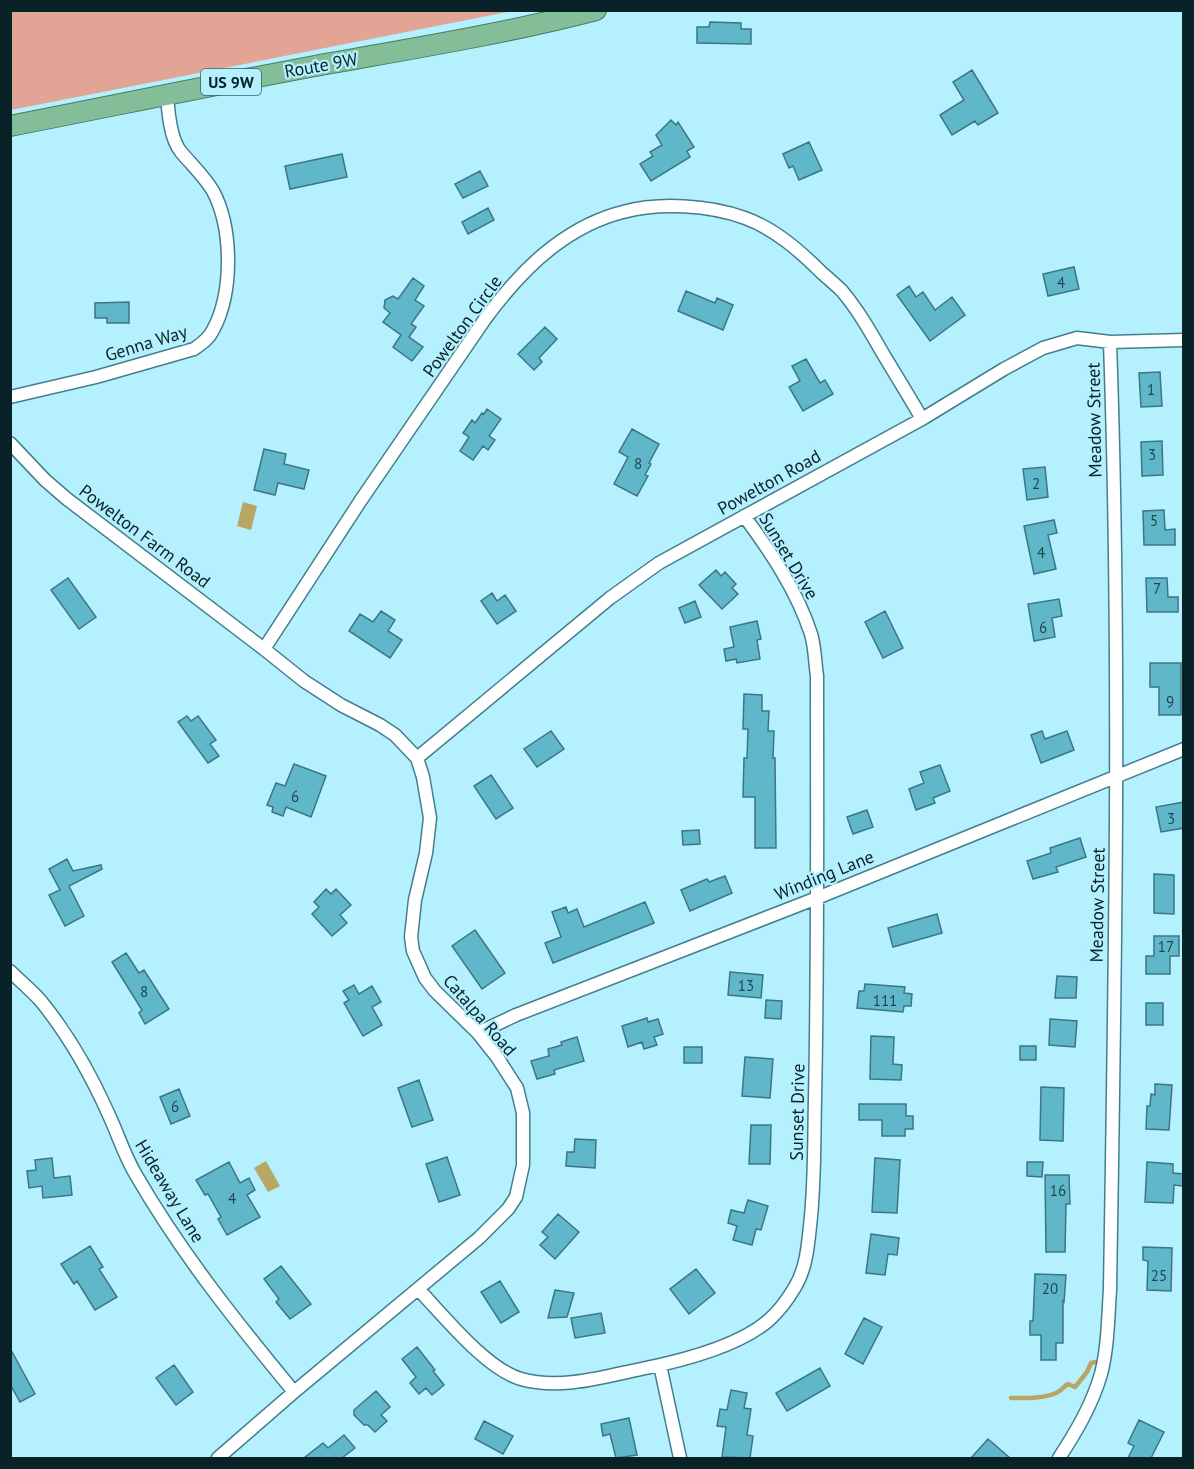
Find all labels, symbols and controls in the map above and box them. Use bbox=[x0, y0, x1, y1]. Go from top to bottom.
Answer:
street label: Route 9W bbox=[283, 47, 359, 83]
road number: US 9W bbox=[201, 69, 261, 95]
street label: Powelton Circle bbox=[417, 271, 507, 381]
house number: 4 bbox=[1057, 273, 1065, 292]
street label: Genna Way bbox=[102, 319, 190, 366]
street label: Meadow Street bbox=[1081, 362, 1107, 478]
house number: 1 bbox=[1147, 380, 1155, 399]
street label: Powelton Road bbox=[713, 444, 825, 520]
house number: 3 bbox=[1148, 445, 1156, 464]
house number: 8 bbox=[634, 454, 642, 473]
house number: 2 bbox=[1032, 474, 1040, 493]
street label: Powelton Farm Road bbox=[75, 479, 215, 593]
street label: Sunset Drive bbox=[754, 508, 824, 604]
house number: 5 bbox=[1150, 511, 1158, 530]
house number: 4 bbox=[1037, 543, 1045, 562]
house number: 7 bbox=[1153, 579, 1161, 598]
house number: 6 bbox=[1039, 618, 1047, 637]
house number: 9 bbox=[1166, 692, 1174, 711]
house number: 6 bbox=[291, 787, 299, 806]
house number: 3 bbox=[1167, 809, 1175, 828]
street label: Winding Lane bbox=[771, 845, 877, 905]
street label: Meadow Street bbox=[1084, 847, 1110, 963]
house number: 17 bbox=[1158, 937, 1174, 956]
street label: Catalpa Road bbox=[438, 969, 522, 1061]
house number: 13 bbox=[738, 976, 754, 995]
house number: 8 bbox=[140, 982, 148, 1001]
house number: 111 bbox=[873, 991, 897, 1010]
street label: Sunset Drive bbox=[785, 1063, 809, 1161]
house number: 6 bbox=[171, 1097, 179, 1116]
street label: Hideaway Lane bbox=[130, 1135, 210, 1247]
house number: 16 bbox=[1050, 1181, 1066, 1200]
house number: 4 bbox=[228, 1189, 236, 1208]
house number: 25 bbox=[1151, 1266, 1167, 1285]
house number: 20 bbox=[1042, 1279, 1058, 1298]

